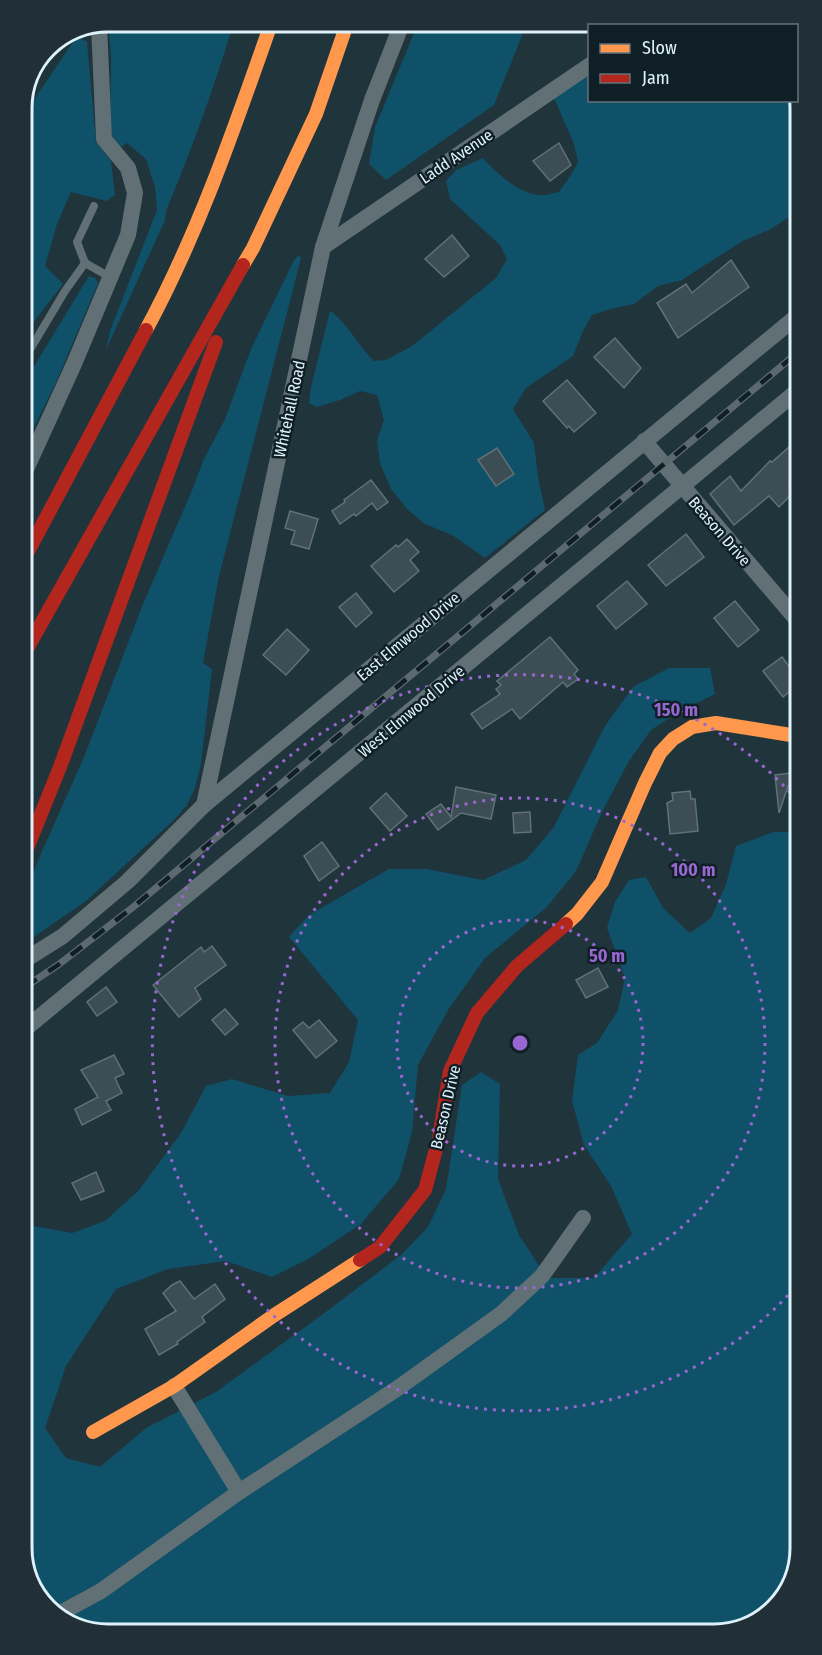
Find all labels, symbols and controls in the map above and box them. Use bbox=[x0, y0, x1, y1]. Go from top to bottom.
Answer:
legend bbox=[588, 24, 798, 102]
text: Slow bbox=[642, 37, 677, 59]
text: Jam bbox=[642, 67, 670, 89]
street label: Ladd Avenue bbox=[416, 125, 496, 188]
street label: Whitehall Road bbox=[270, 359, 309, 459]
street label: Beason Drive bbox=[684, 493, 755, 570]
street label: East Elmwood Drive bbox=[353, 588, 464, 685]
street label: West Elmwood Drive bbox=[354, 661, 468, 761]
text: 150 m bbox=[654, 699, 698, 721]
text: 100 m bbox=[671, 859, 715, 881]
text: 50 m bbox=[589, 945, 625, 967]
centre of rings bbox=[510, 1033, 530, 1053]
street label: Beason Drive bbox=[427, 1063, 464, 1151]

